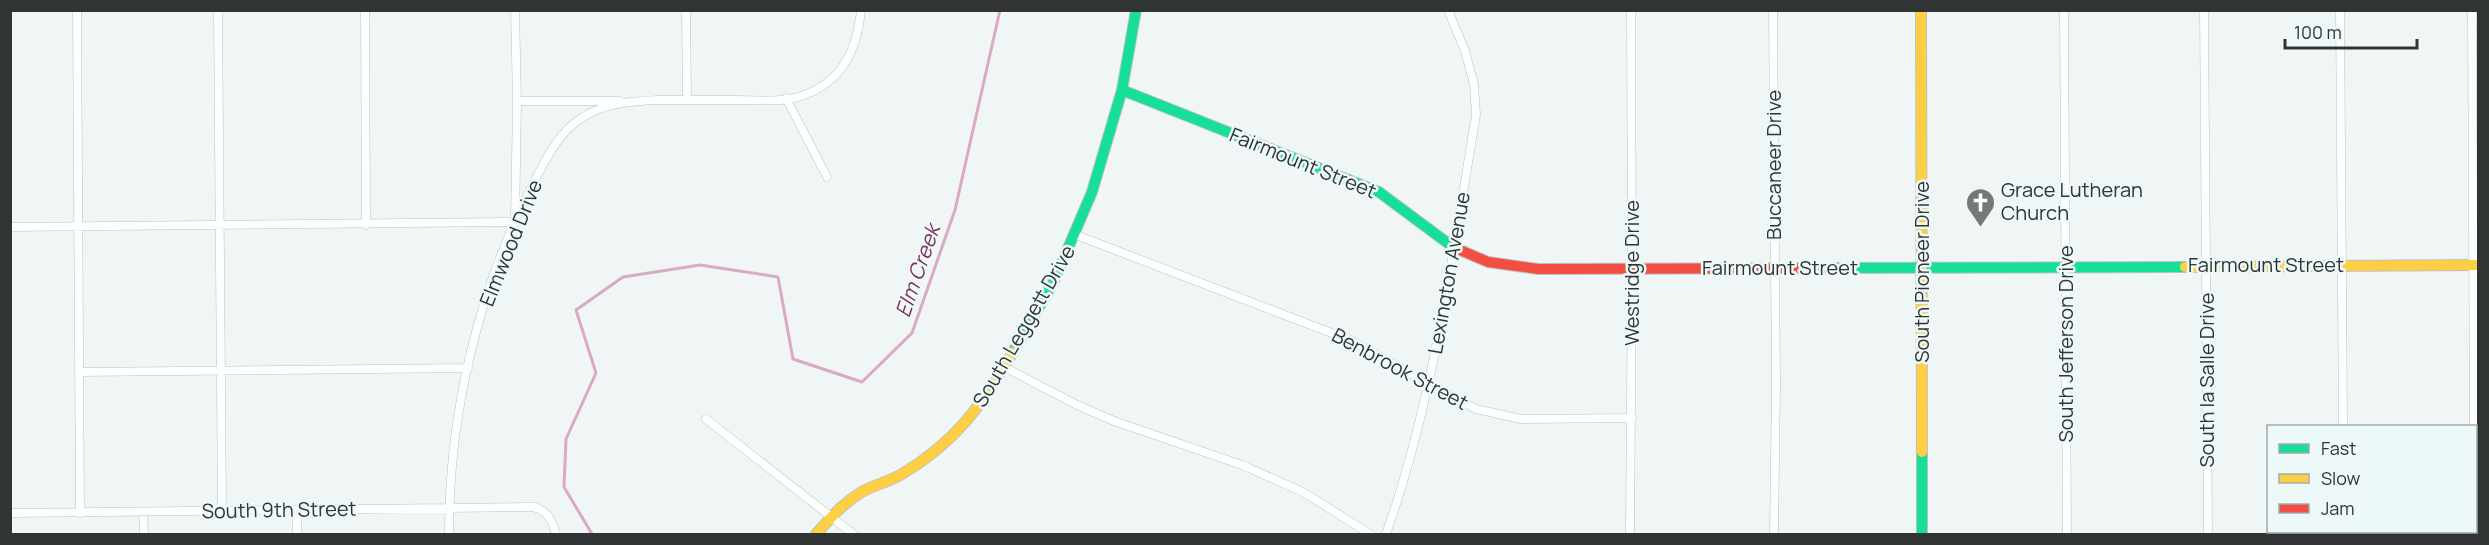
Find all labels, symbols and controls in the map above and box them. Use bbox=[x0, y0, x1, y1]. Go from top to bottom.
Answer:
scale bar bbox=[2285, 12, 2417, 50]
text: 100 m bbox=[2294, 20, 2342, 44]
street label: Buccaneer Drive bbox=[1760, 90, 1787, 240]
street label: Fairmount Street bbox=[1226, 121, 1381, 204]
street label: Elmwood Drive bbox=[473, 176, 548, 310]
place label: Grace Lutheran Church bbox=[2001, 176, 2143, 226]
street label: South Pioneer Drive bbox=[1908, 181, 1935, 363]
church icon: Grace Lutheran Church bbox=[1964, 186, 1996, 228]
street label: Lexington Avenue bbox=[1421, 190, 1476, 356]
street label: Westridge Drive bbox=[1618, 200, 1645, 346]
water label: Elm Creek bbox=[888, 218, 947, 321]
street label: South Leggett Drive bbox=[966, 240, 1081, 412]
street label: South Jefferson Drive bbox=[2052, 245, 2079, 443]
street label: Fairmount Street bbox=[2188, 251, 2344, 278]
street label: Fairmount Street bbox=[1702, 254, 1858, 281]
street label: South la Salle Drive bbox=[2193, 293, 2220, 467]
street label: Benbrook Street bbox=[1327, 321, 1473, 416]
legend bbox=[2267, 425, 2477, 533]
text: Fast bbox=[2321, 436, 2356, 460]
text: Slow bbox=[2321, 466, 2361, 490]
street label: South 9th Street bbox=[201, 495, 357, 524]
text: Jam bbox=[2321, 496, 2355, 520]

